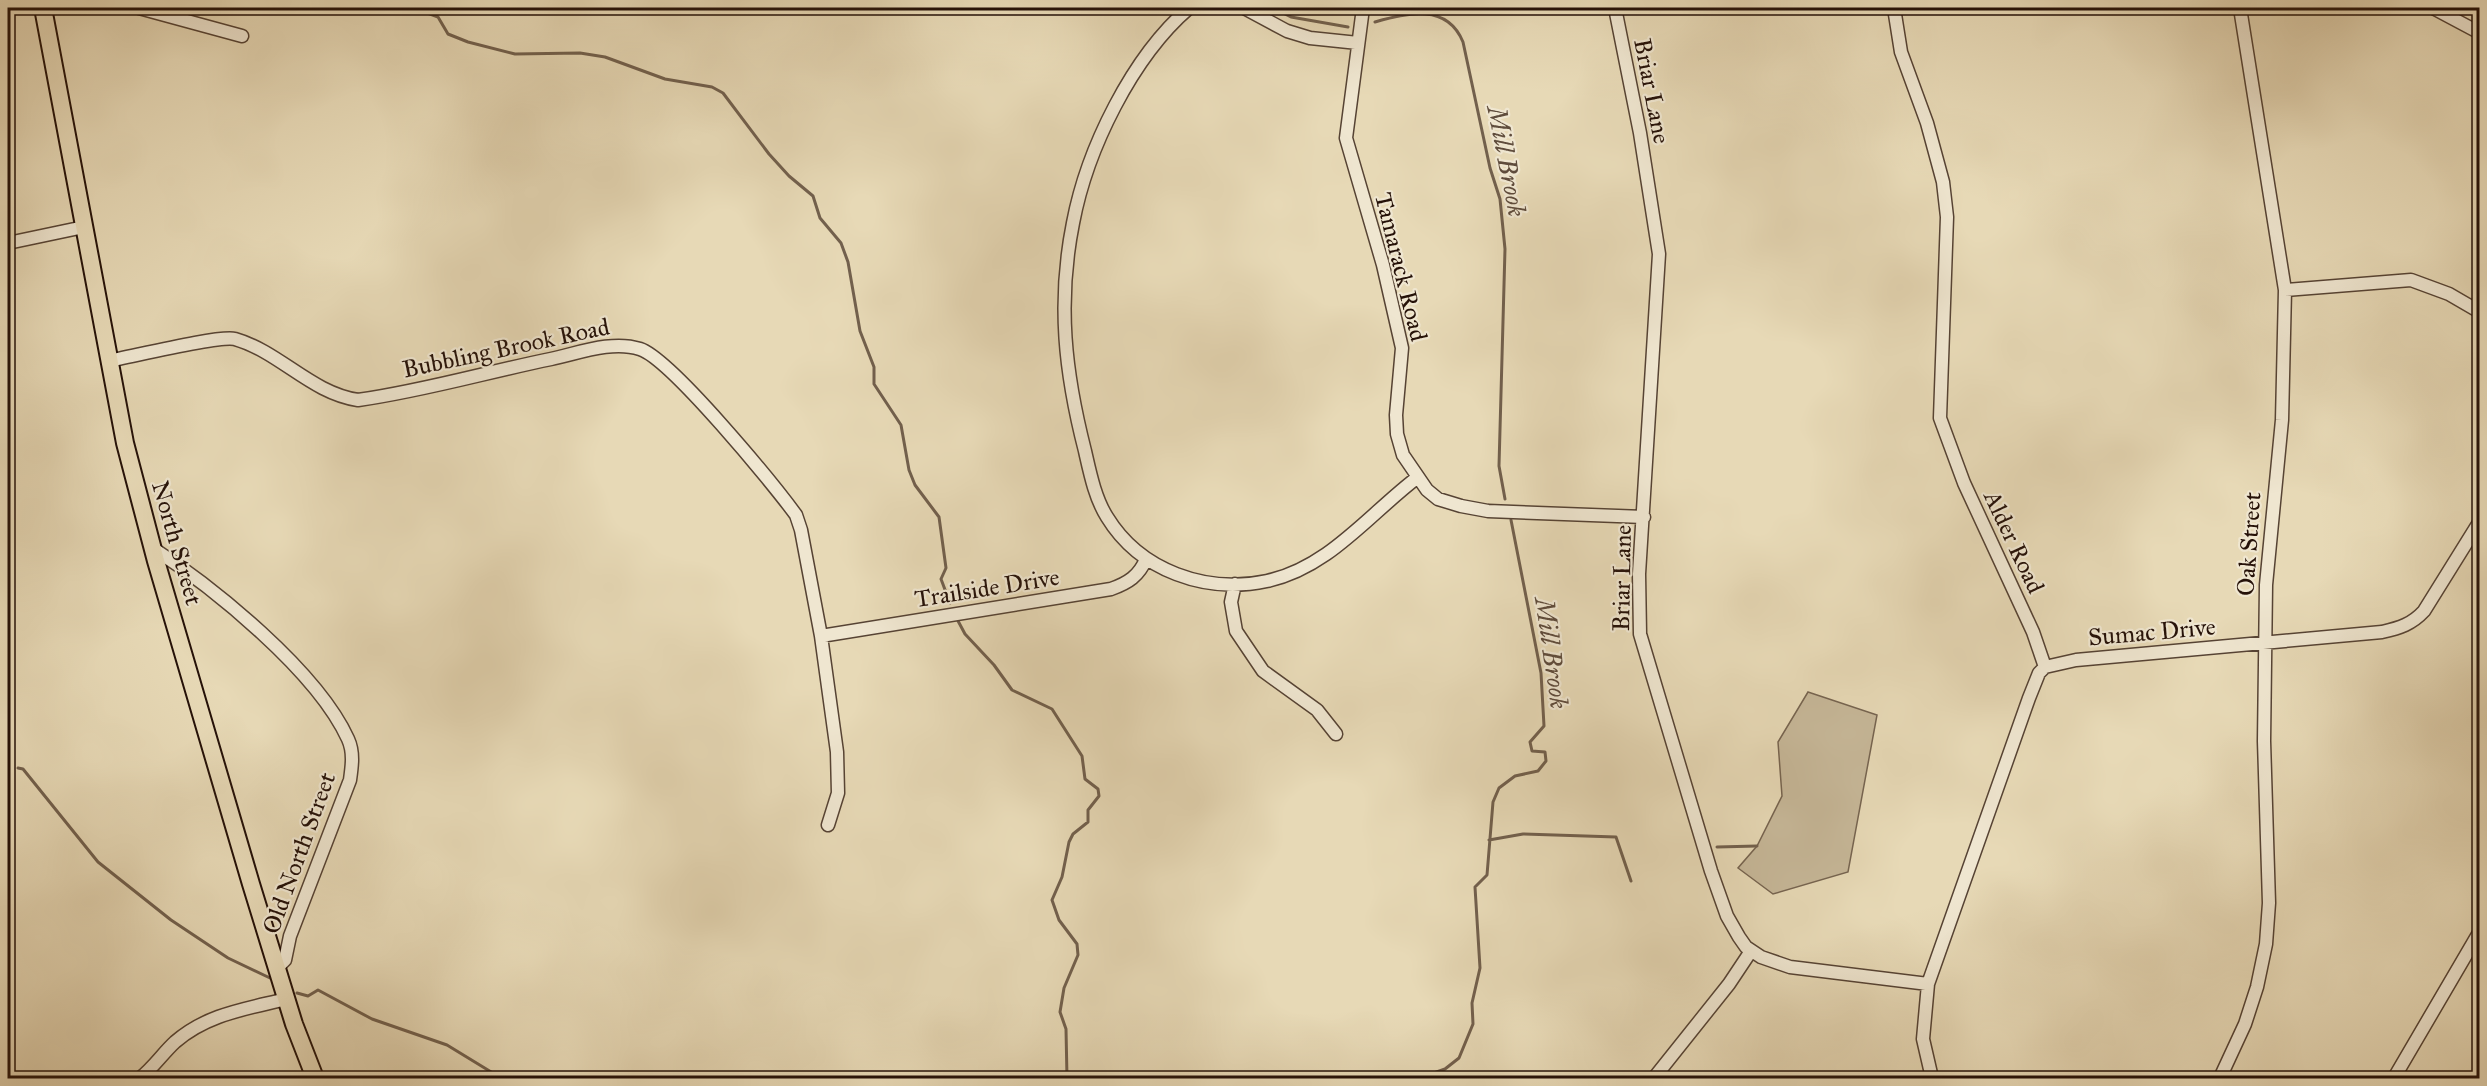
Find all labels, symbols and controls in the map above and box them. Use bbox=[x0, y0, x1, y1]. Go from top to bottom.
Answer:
street label: Briar Lane bbox=[1627, 36, 1677, 146]
water label: Mill Brook bbox=[1480, 100, 1533, 220]
street label: Tamarack Road bbox=[1368, 190, 1434, 344]
street label: Bubbling Brook Road bbox=[400, 311, 612, 385]
street label: North Street bbox=[145, 477, 209, 609]
street label: Alder Road bbox=[1977, 485, 2051, 598]
street label: Oak Street bbox=[2230, 490, 2268, 597]
street label: Briar Lane bbox=[1606, 524, 1638, 632]
street label: Trailside Drive bbox=[913, 562, 1061, 614]
water label: Mill Brook bbox=[1528, 592, 1576, 711]
street label: Sumac Drive bbox=[2087, 611, 2217, 653]
street label: Old North Street bbox=[256, 768, 342, 938]

